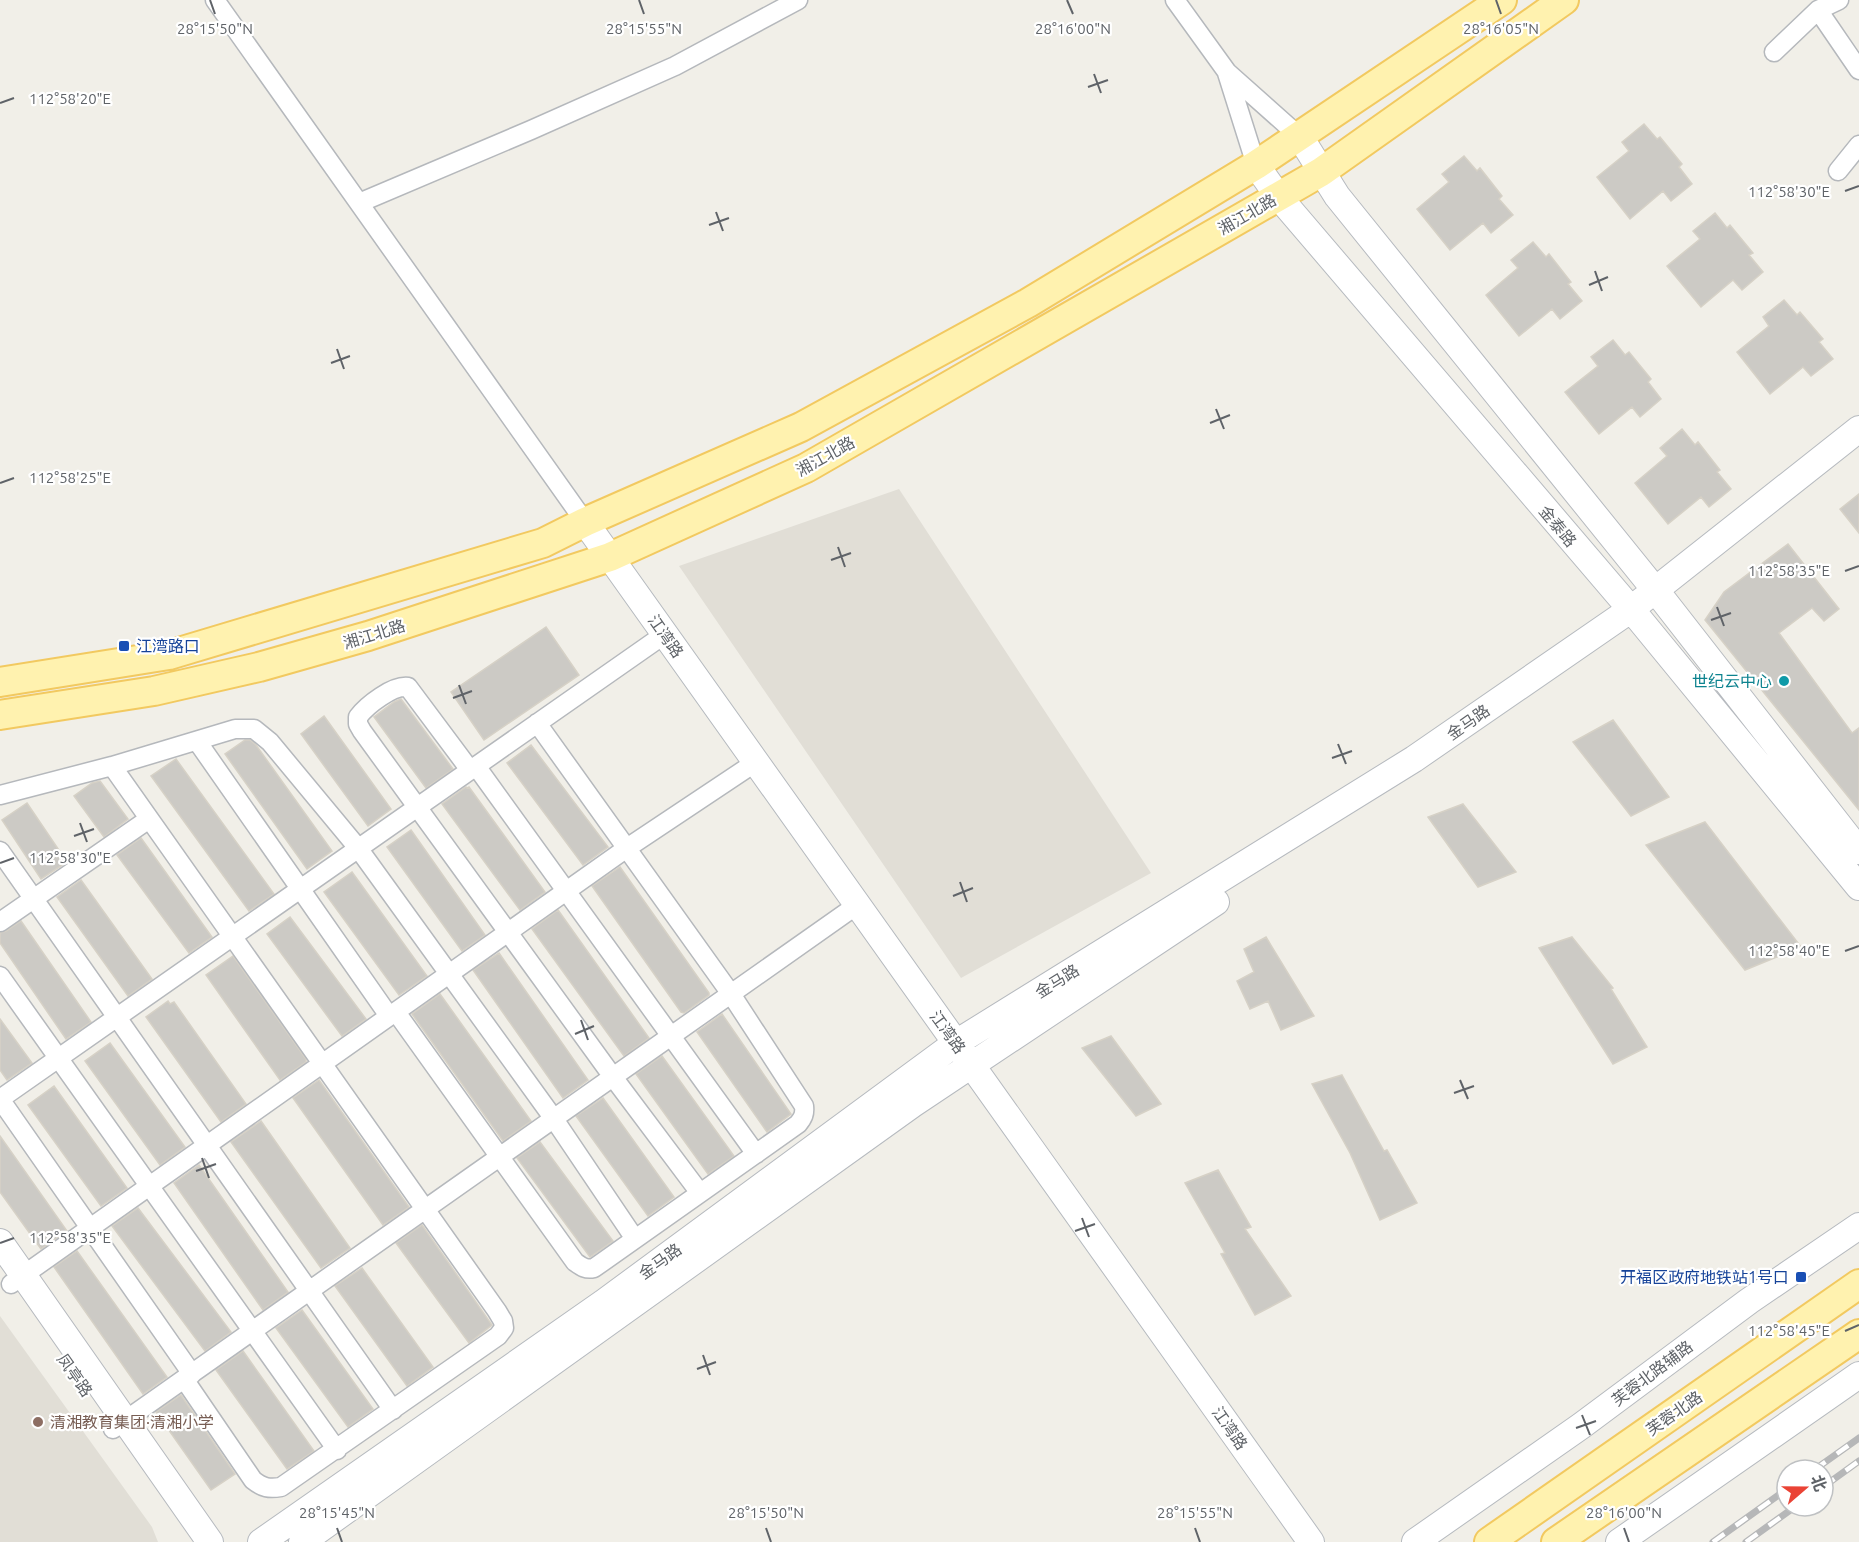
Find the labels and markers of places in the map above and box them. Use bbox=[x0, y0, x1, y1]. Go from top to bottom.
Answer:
place label: 江湾路口 bbox=[136, 637, 200, 655]
marker: 江湾路口 bbox=[117, 639, 131, 653]
place label: 世纪云中心 bbox=[1692, 672, 1772, 690]
marker: 世纪云中心 bbox=[1777, 674, 1791, 688]
place label: 开福区政府地铁站1号口 bbox=[1620, 1268, 1789, 1286]
marker: 开福区政府地铁站1号口 bbox=[1794, 1270, 1808, 1284]
place label: 清湘教育集团·清湘小学 bbox=[50, 1413, 214, 1431]
marker: 清湘教育集团·清湘小学 bbox=[31, 1415, 45, 1429]

